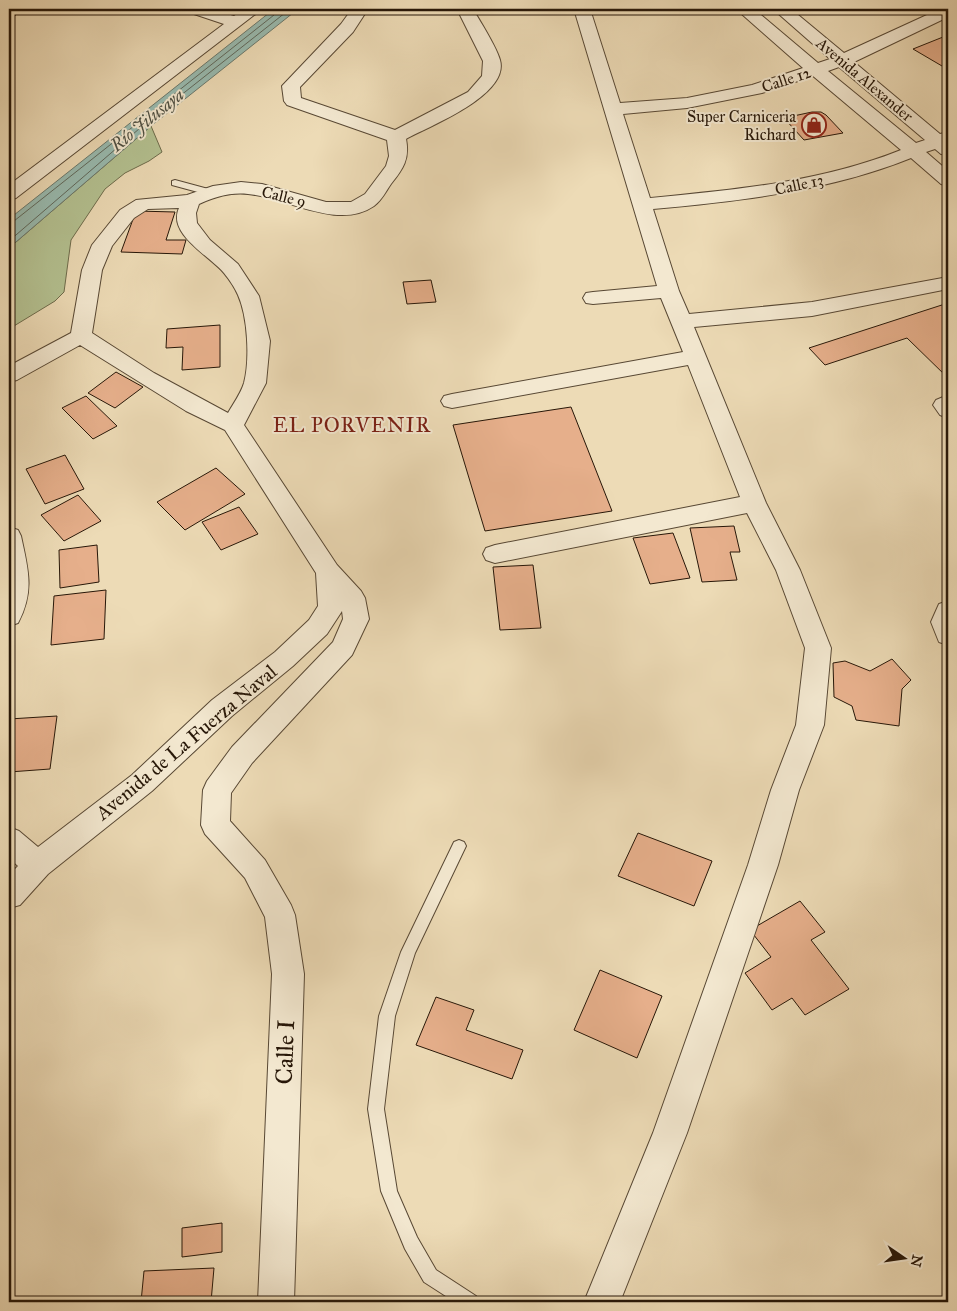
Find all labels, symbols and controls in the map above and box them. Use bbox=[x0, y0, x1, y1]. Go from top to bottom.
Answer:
street label: Avenida Alexander bbox=[812, 33, 917, 125]
street label: Calle 12 bbox=[759, 63, 813, 96]
water label: Río Jilusaya bbox=[105, 83, 189, 157]
place label: Super Carniceria Richard bbox=[687, 107, 796, 144]
shop icon: Super Carniceria Richard bbox=[801, 112, 827, 138]
street label: Calle 13 bbox=[773, 170, 825, 199]
street label: Calle 9 bbox=[260, 182, 308, 211]
district label: EL PORVENIR bbox=[273, 412, 432, 438]
street label: Avenida de La Fuerza Naval bbox=[90, 659, 282, 825]
street label: Calle I bbox=[269, 1019, 301, 1085]
north arrow bbox=[880, 1234, 930, 1284]
text: N bbox=[907, 1253, 926, 1269]

